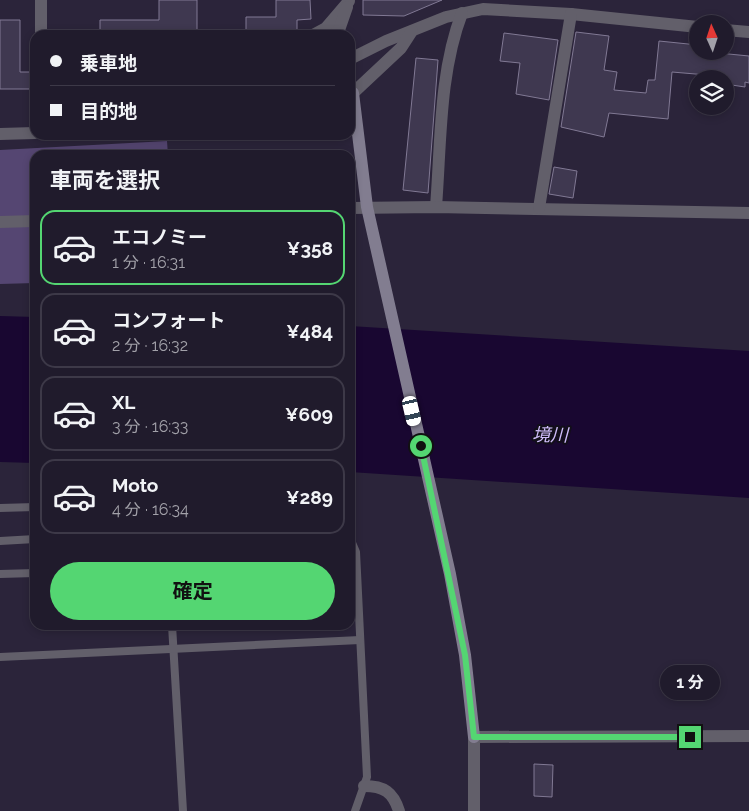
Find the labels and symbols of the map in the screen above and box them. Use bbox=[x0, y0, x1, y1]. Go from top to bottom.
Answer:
north arrow bbox=[689, 15, 734, 60]
car bbox=[401, 395, 422, 427]
water label: 境川 bbox=[532, 424, 570, 445]
route start bbox=[410, 435, 432, 457]
callout: 1 分 bbox=[660, 664, 720, 700]
route end bbox=[679, 726, 701, 748]

